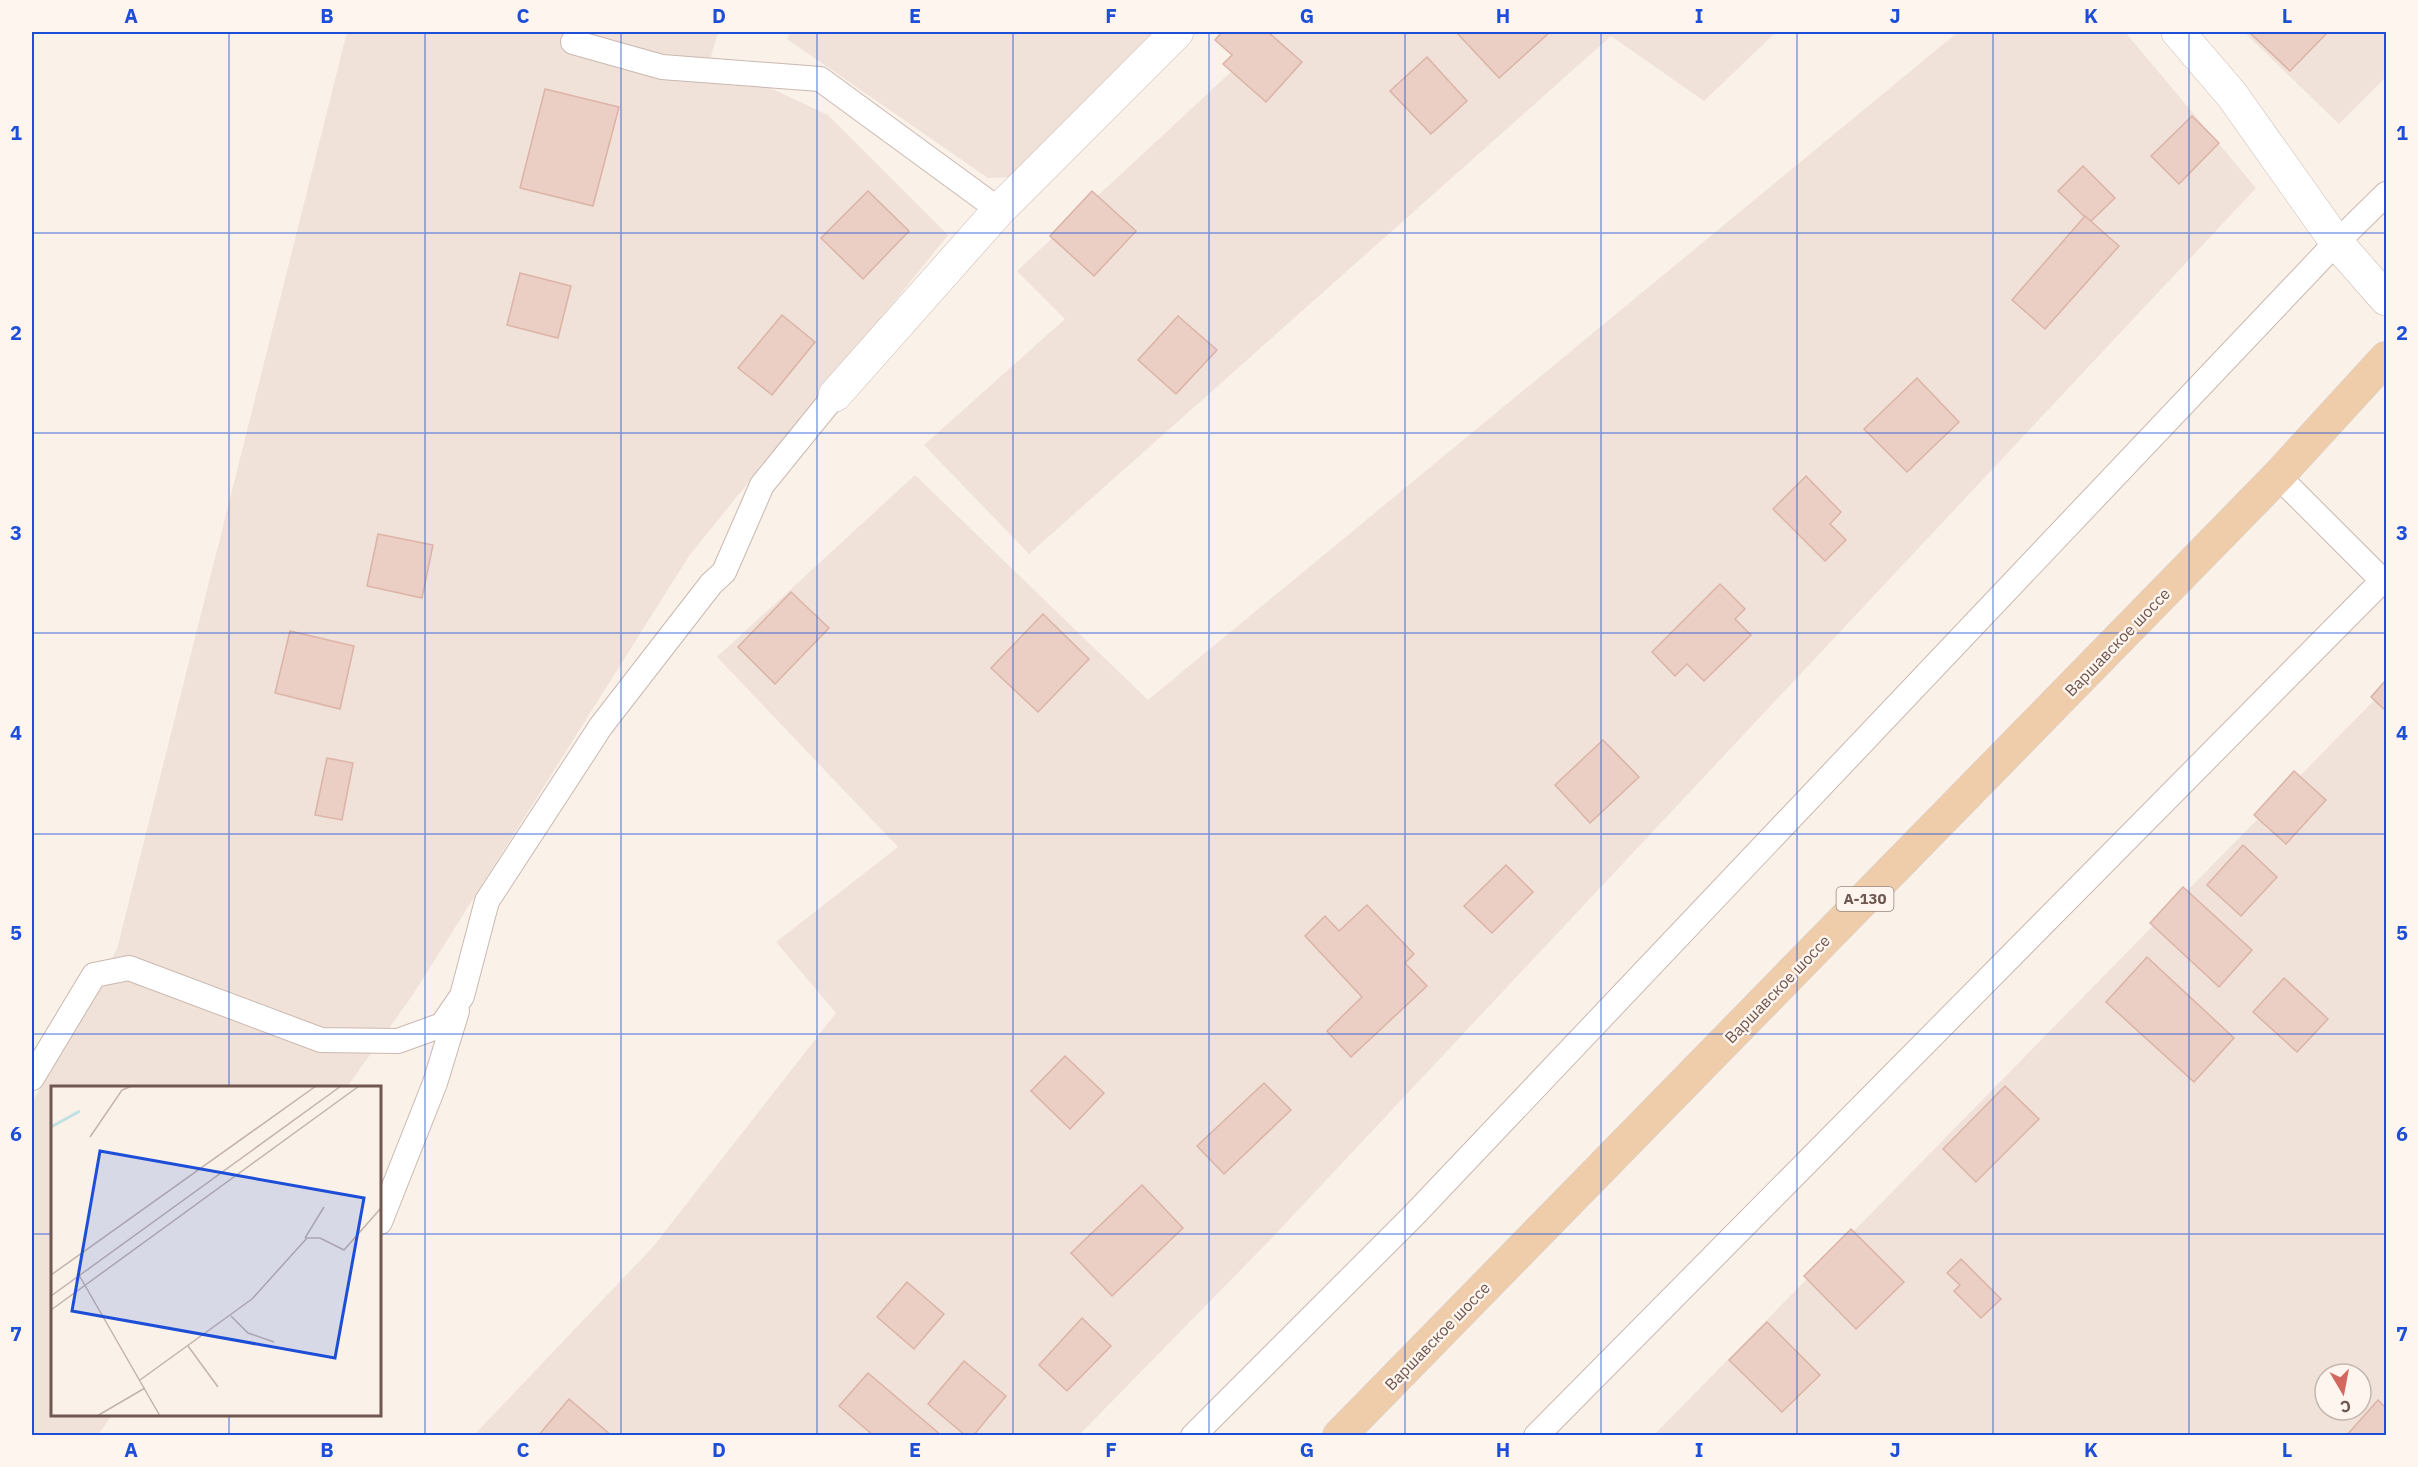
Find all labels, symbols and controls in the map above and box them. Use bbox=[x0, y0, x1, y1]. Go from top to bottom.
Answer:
text: A bbox=[124, 2, 138, 29]
text: B bbox=[320, 2, 334, 29]
text: C bbox=[516, 2, 530, 29]
text: D bbox=[712, 2, 726, 29]
text: E bbox=[909, 2, 921, 29]
text: F bbox=[1105, 2, 1117, 29]
text: G bbox=[1300, 2, 1314, 29]
text: H bbox=[1496, 2, 1510, 29]
text: I bbox=[1695, 2, 1703, 29]
text: J bbox=[1889, 2, 1901, 29]
text: K bbox=[2084, 2, 2098, 29]
text: L bbox=[2282, 2, 2292, 29]
text: 1 bbox=[10, 119, 22, 146]
text: 1 bbox=[2396, 119, 2408, 146]
text: 2 bbox=[10, 319, 22, 346]
text: 2 bbox=[2396, 319, 2408, 346]
text: 3 bbox=[10, 519, 22, 546]
text: 3 bbox=[2396, 519, 2408, 546]
street label: Варшавское шоссе bbox=[2060, 583, 2174, 700]
text: 4 bbox=[10, 719, 22, 746]
text: 4 bbox=[2396, 719, 2408, 746]
road number: А-130 bbox=[1836, 887, 1894, 911]
text: 5 bbox=[10, 919, 22, 946]
text: 5 bbox=[2396, 919, 2408, 946]
street label: Варшавское шоссе bbox=[1720, 930, 1834, 1047]
inset map bbox=[51, 1086, 381, 1416]
text: 6 bbox=[10, 1120, 22, 1147]
text: 6 bbox=[2396, 1120, 2408, 1147]
street label: Варшавское шоссе bbox=[1380, 1277, 1494, 1394]
text: 7 bbox=[10, 1320, 22, 1347]
text: 7 bbox=[2396, 1320, 2408, 1347]
north arrow bbox=[2313, 1362, 2373, 1422]
text: С bbox=[2339, 1396, 2352, 1418]
text: A bbox=[124, 1436, 138, 1463]
text: B bbox=[320, 1436, 334, 1463]
text: C bbox=[516, 1436, 530, 1463]
text: D bbox=[712, 1436, 726, 1463]
text: E bbox=[909, 1436, 921, 1463]
text: F bbox=[1105, 1436, 1117, 1463]
text: G bbox=[1300, 1436, 1314, 1463]
text: H bbox=[1496, 1436, 1510, 1463]
text: I bbox=[1695, 1436, 1703, 1463]
text: J bbox=[1889, 1436, 1901, 1463]
text: K bbox=[2084, 1436, 2098, 1463]
text: L bbox=[2282, 1436, 2292, 1463]

